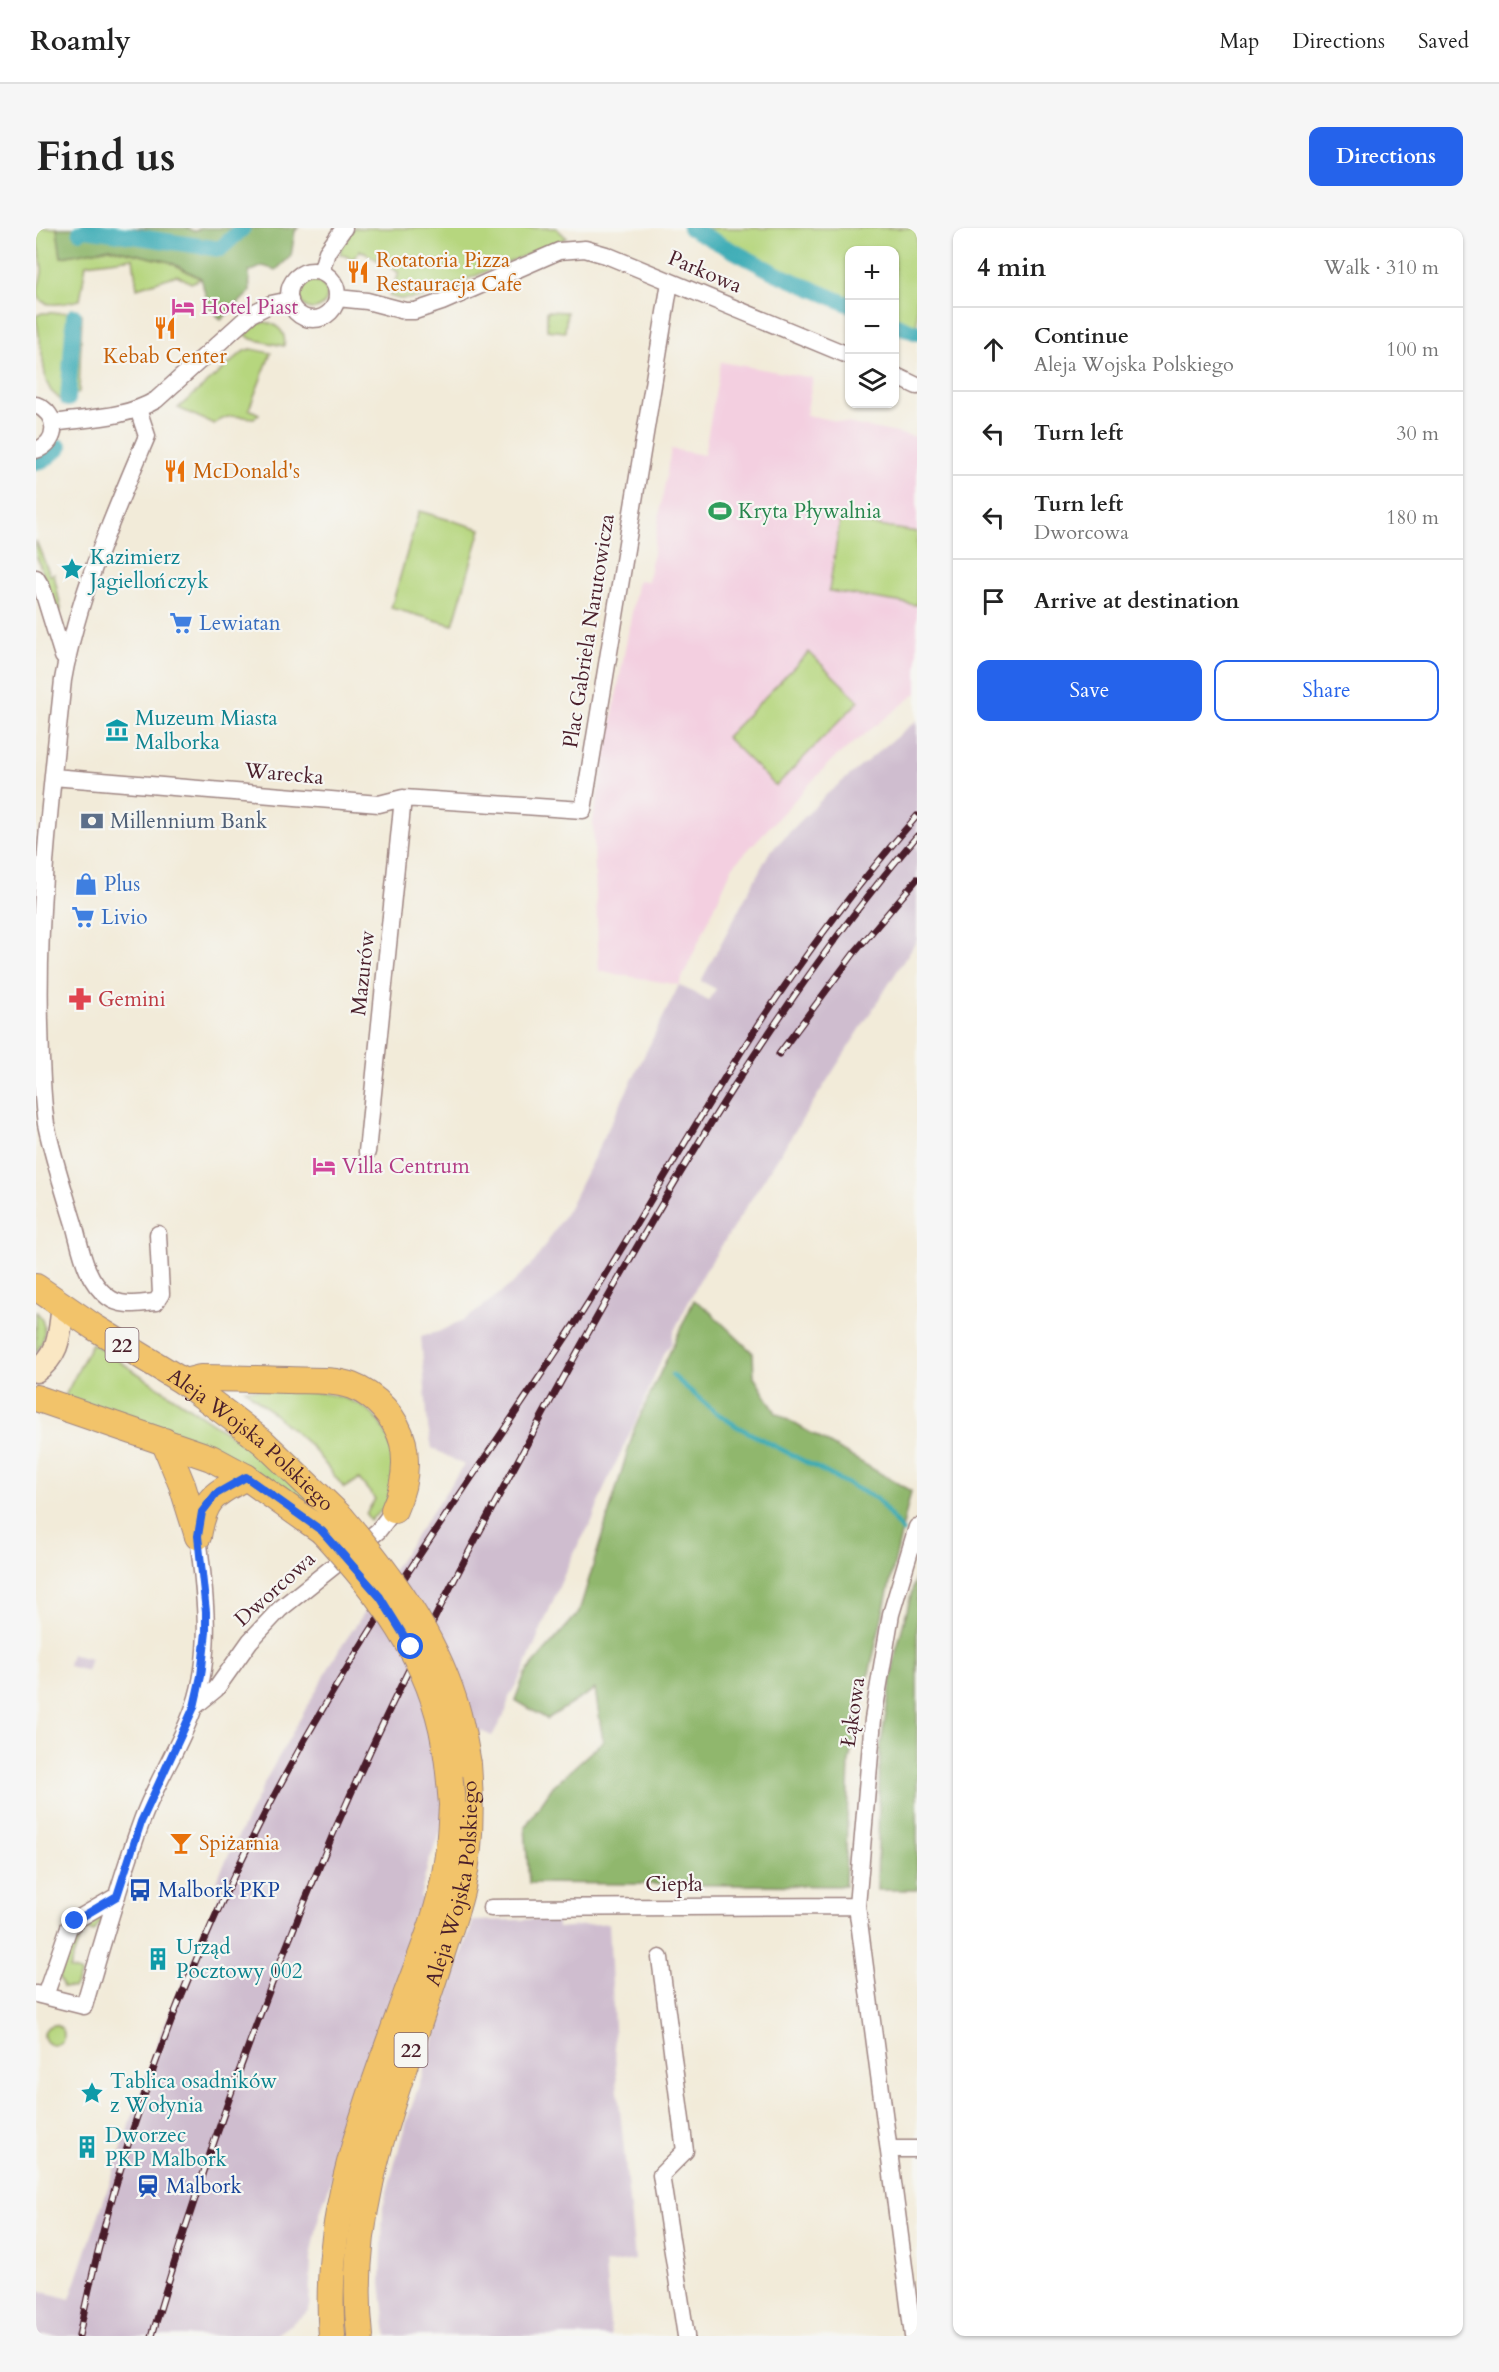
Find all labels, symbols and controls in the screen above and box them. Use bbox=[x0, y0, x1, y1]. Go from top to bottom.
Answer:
text: Roamly bbox=[30, 22, 131, 60]
text: Map bbox=[1219, 27, 1259, 56]
text: Directions bbox=[1292, 27, 1385, 56]
text: Saved bbox=[1418, 27, 1469, 56]
button: Directions bbox=[1309, 127, 1463, 186]
text: Find us bbox=[36, 128, 176, 185]
street label: Parkowa bbox=[664, 243, 746, 301]
place label: Rotatoria Pizza Restauracja Cafe bbox=[376, 246, 522, 299]
map controls bbox=[845, 246, 899, 408]
button: + bbox=[845, 246, 899, 300]
text: 4 min bbox=[977, 250, 1046, 285]
text: Walk · 310 m bbox=[1324, 254, 1439, 281]
restaurant icon: Rotatoria Pizza Restauracja Cafe bbox=[345, 259, 371, 285]
place label: Hotel Piast bbox=[201, 293, 298, 322]
hotel icon: Hotel Piast bbox=[170, 294, 196, 320]
button: − bbox=[845, 300, 899, 354]
restaurant icon: Kebab Center bbox=[152, 315, 178, 341]
text: Continue bbox=[1034, 321, 1129, 351]
icon: ahead bbox=[977, 333, 1010, 366]
text: 100 m bbox=[1386, 336, 1439, 363]
place label: Kebab Center bbox=[103, 342, 227, 371]
text: Aleja Wojska Polskiego bbox=[1034, 351, 1234, 378]
button: layers bbox=[845, 354, 899, 408]
icon: left bbox=[977, 417, 1010, 450]
text: Turn left bbox=[1034, 418, 1123, 448]
text: 30 m bbox=[1396, 420, 1439, 447]
place label: McDonald's bbox=[193, 457, 300, 486]
restaurant icon: McDonald's bbox=[162, 458, 188, 484]
text: Turn left bbox=[1034, 489, 1123, 519]
place label: Kryta Pływalnia bbox=[738, 497, 881, 526]
sports icon: Kryta Pływalnia bbox=[707, 498, 733, 524]
icon: left bbox=[977, 501, 1010, 534]
text: 180 m bbox=[1386, 504, 1439, 531]
street label: Plac Gabriela Narutowicza bbox=[556, 512, 622, 750]
text: Dworcowa bbox=[1034, 519, 1129, 546]
place label: Kazimierz Jagiellończyk bbox=[87, 543, 209, 596]
place icon: Kazimierz Jagiellończyk bbox=[59, 556, 85, 582]
icon: arrive bbox=[977, 585, 1010, 618]
text: Arrive at destination bbox=[1034, 586, 1239, 616]
place label: Lewiatan bbox=[199, 609, 281, 638]
supermarket icon: Lewiatan bbox=[168, 610, 194, 636]
button: Save bbox=[977, 660, 1202, 721]
button: Share bbox=[1214, 660, 1439, 721]
place label: Muzeum Miasta Malborka bbox=[135, 704, 278, 757]
museum icon: Muzeum Miasta Malborka bbox=[104, 717, 130, 743]
street label: Warecka bbox=[242, 756, 325, 792]
place label: Millennium Bank bbox=[110, 807, 268, 836]
bank icon: Millennium Bank bbox=[79, 808, 105, 834]
place label: Plus bbox=[104, 870, 140, 899]
shop icon: Plus bbox=[73, 871, 99, 897]
place label: Livio bbox=[101, 903, 148, 932]
supermarket icon: Livio bbox=[70, 904, 96, 930]
street label: Mazurów bbox=[344, 929, 382, 1017]
place label: Gemini bbox=[98, 985, 166, 1014]
pharmacy icon: Gemini bbox=[67, 986, 93, 1012]
place label: Villa Centrum bbox=[342, 1152, 470, 1181]
hotel icon: Villa Centrum bbox=[311, 1153, 337, 1179]
road number: 22 bbox=[106, 1328, 139, 1362]
street label: Aleja Wojska Polskiego bbox=[162, 1361, 341, 1517]
street label: Dworcowa bbox=[228, 1545, 322, 1633]
route start bbox=[397, 1633, 423, 1659]
street label: Łąkowa bbox=[834, 1675, 872, 1749]
street label: Aleja Wojska Polskiego bbox=[418, 1780, 484, 1990]
place label: Spiżarnia bbox=[199, 1829, 280, 1858]
bar icon: Spiżarnia bbox=[168, 1830, 194, 1856]
street label: Ciepła bbox=[645, 1870, 703, 1899]
place label: Malbork PKP bbox=[158, 1876, 280, 1905]
bus stop icon: Malbork PKP bbox=[127, 1877, 153, 1903]
route end bbox=[61, 1907, 87, 1933]
place label: Urząd Pocztowy 002 bbox=[176, 1933, 303, 1986]
building icon: Urząd Pocztowy 002 bbox=[145, 1946, 171, 1972]
road number: 22 bbox=[394, 2033, 428, 2067]
place label: Tablica osadników z Wołynia bbox=[110, 2067, 277, 2120]
place icon: Tablica osadników z Wołynia bbox=[79, 2080, 105, 2106]
place label: Dworzec PKP Malbork bbox=[105, 2121, 228, 2174]
building icon: Dworzec PKP Malbork bbox=[74, 2134, 100, 2160]
place label: Malbork bbox=[166, 2172, 242, 2201]
station icon: Malbork bbox=[135, 2173, 161, 2199]

